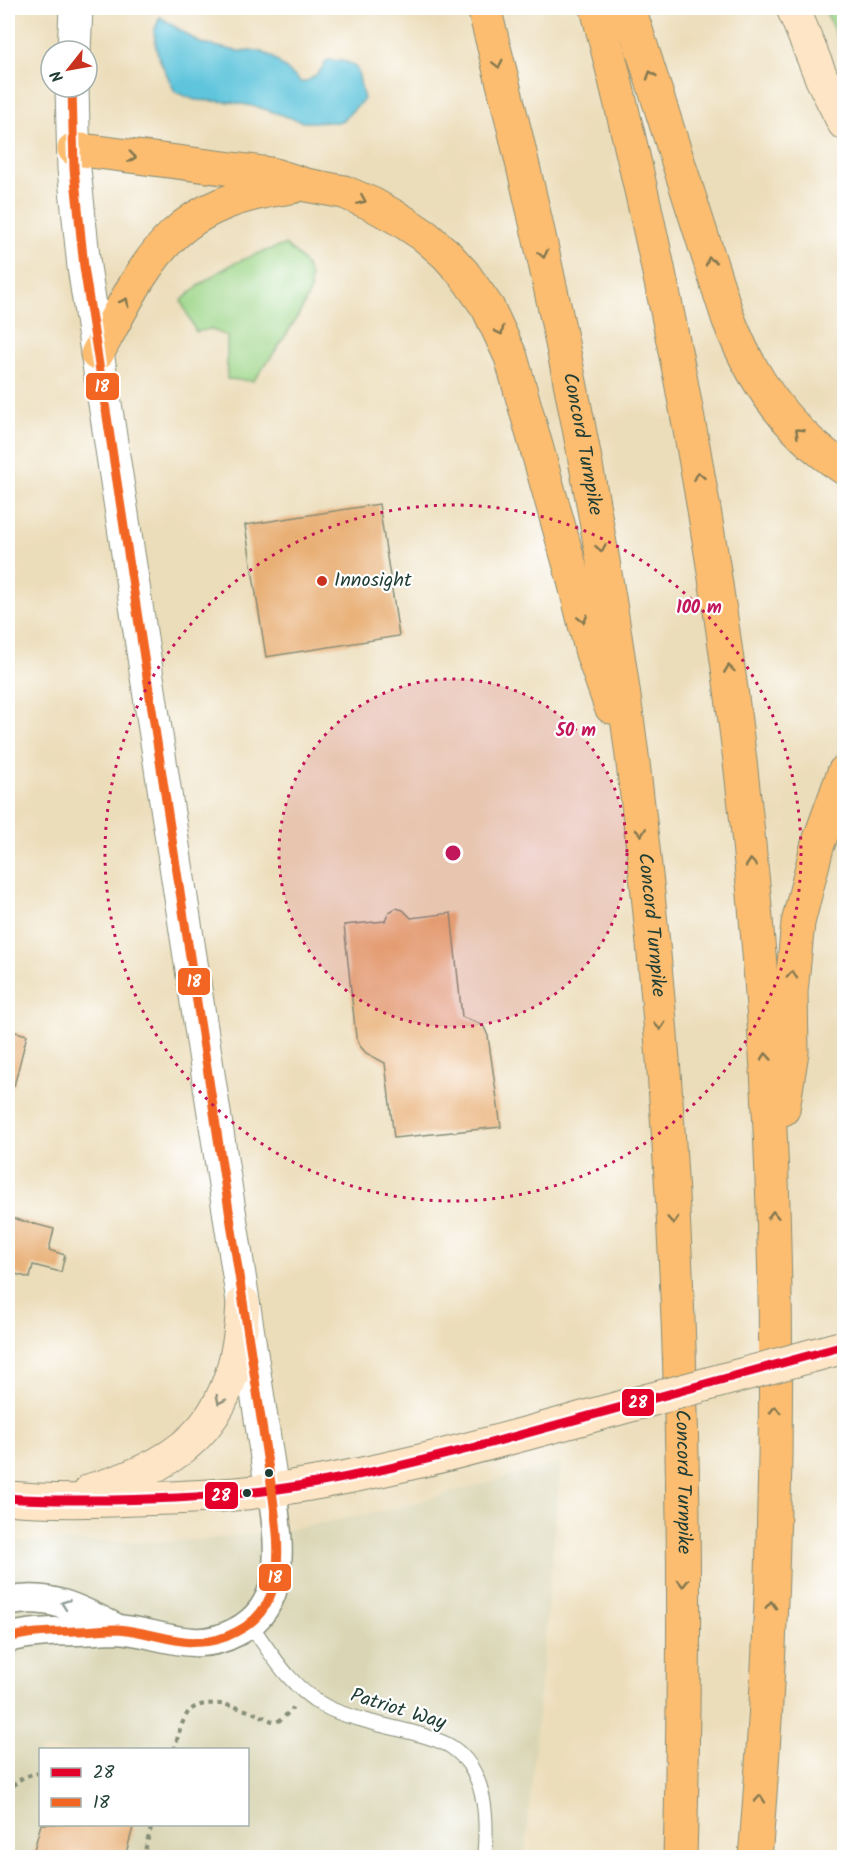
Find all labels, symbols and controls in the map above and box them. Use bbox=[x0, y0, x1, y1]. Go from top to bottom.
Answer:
north arrow bbox=[39, 39, 99, 99]
one-way arrow bbox=[491, 59, 504, 69]
text: N bbox=[44, 65, 71, 87]
one-way arrow bbox=[646, 70, 658, 81]
one-way arrow bbox=[127, 150, 136, 162]
one-way arrow bbox=[356, 193, 367, 205]
one-way arrow bbox=[536, 249, 549, 259]
one-way arrow bbox=[705, 256, 717, 267]
one-way arrow bbox=[118, 298, 129, 308]
one-way arrow bbox=[492, 325, 504, 336]
street label: Concord Turnpike bbox=[553, 370, 611, 518]
line badge: 18 bbox=[85, 372, 120, 401]
text: 18 bbox=[95, 375, 110, 400]
one-way arrow bbox=[795, 428, 805, 439]
one-way arrow bbox=[693, 472, 706, 482]
one-way arrow bbox=[594, 543, 607, 553]
place label: Innosight bbox=[334, 565, 412, 597]
marker: Innosight bbox=[315, 574, 329, 588]
text: 100 m bbox=[676, 594, 722, 623]
one-way arrow bbox=[576, 614, 589, 624]
one-way arrow bbox=[723, 664, 735, 674]
text: 50 m bbox=[555, 717, 596, 746]
one-way arrow bbox=[634, 827, 647, 836]
centre of rings bbox=[443, 843, 463, 863]
street label: Concord Turnpike bbox=[628, 851, 674, 998]
one-way arrow bbox=[745, 858, 758, 867]
line badge: 18 bbox=[177, 967, 211, 996]
text: 18 bbox=[187, 970, 202, 995]
one-way arrow bbox=[785, 970, 798, 979]
one-way arrow bbox=[654, 1021, 667, 1030]
one-way arrow bbox=[760, 1053, 773, 1062]
one-way arrow bbox=[767, 1210, 779, 1219]
one-way arrow bbox=[667, 1216, 680, 1225]
line badge: 28 bbox=[621, 1388, 655, 1417]
text: 28 bbox=[629, 1391, 648, 1416]
one-way arrow bbox=[216, 1394, 228, 1405]
one-way arrow bbox=[769, 1405, 781, 1414]
street label: Concord Turnpike bbox=[665, 1409, 699, 1554]
unlabelled marker bbox=[263, 1467, 275, 1479]
line badge: 28 bbox=[204, 1481, 239, 1510]
text: 28 bbox=[212, 1484, 231, 1509]
unlabelled marker bbox=[241, 1487, 253, 1499]
line badge: 18 bbox=[258, 1563, 292, 1592]
text: 18 bbox=[268, 1566, 283, 1591]
one-way arrow bbox=[677, 1579, 689, 1588]
one-way arrow bbox=[60, 1599, 71, 1612]
one-way arrow bbox=[765, 1600, 778, 1609]
street label: Patriot Way bbox=[346, 1680, 450, 1740]
legend bbox=[39, 1748, 249, 1826]
text: 28 bbox=[93, 1759, 114, 1788]
text: 18 bbox=[93, 1789, 110, 1818]
one-way arrow bbox=[753, 1795, 766, 1804]

